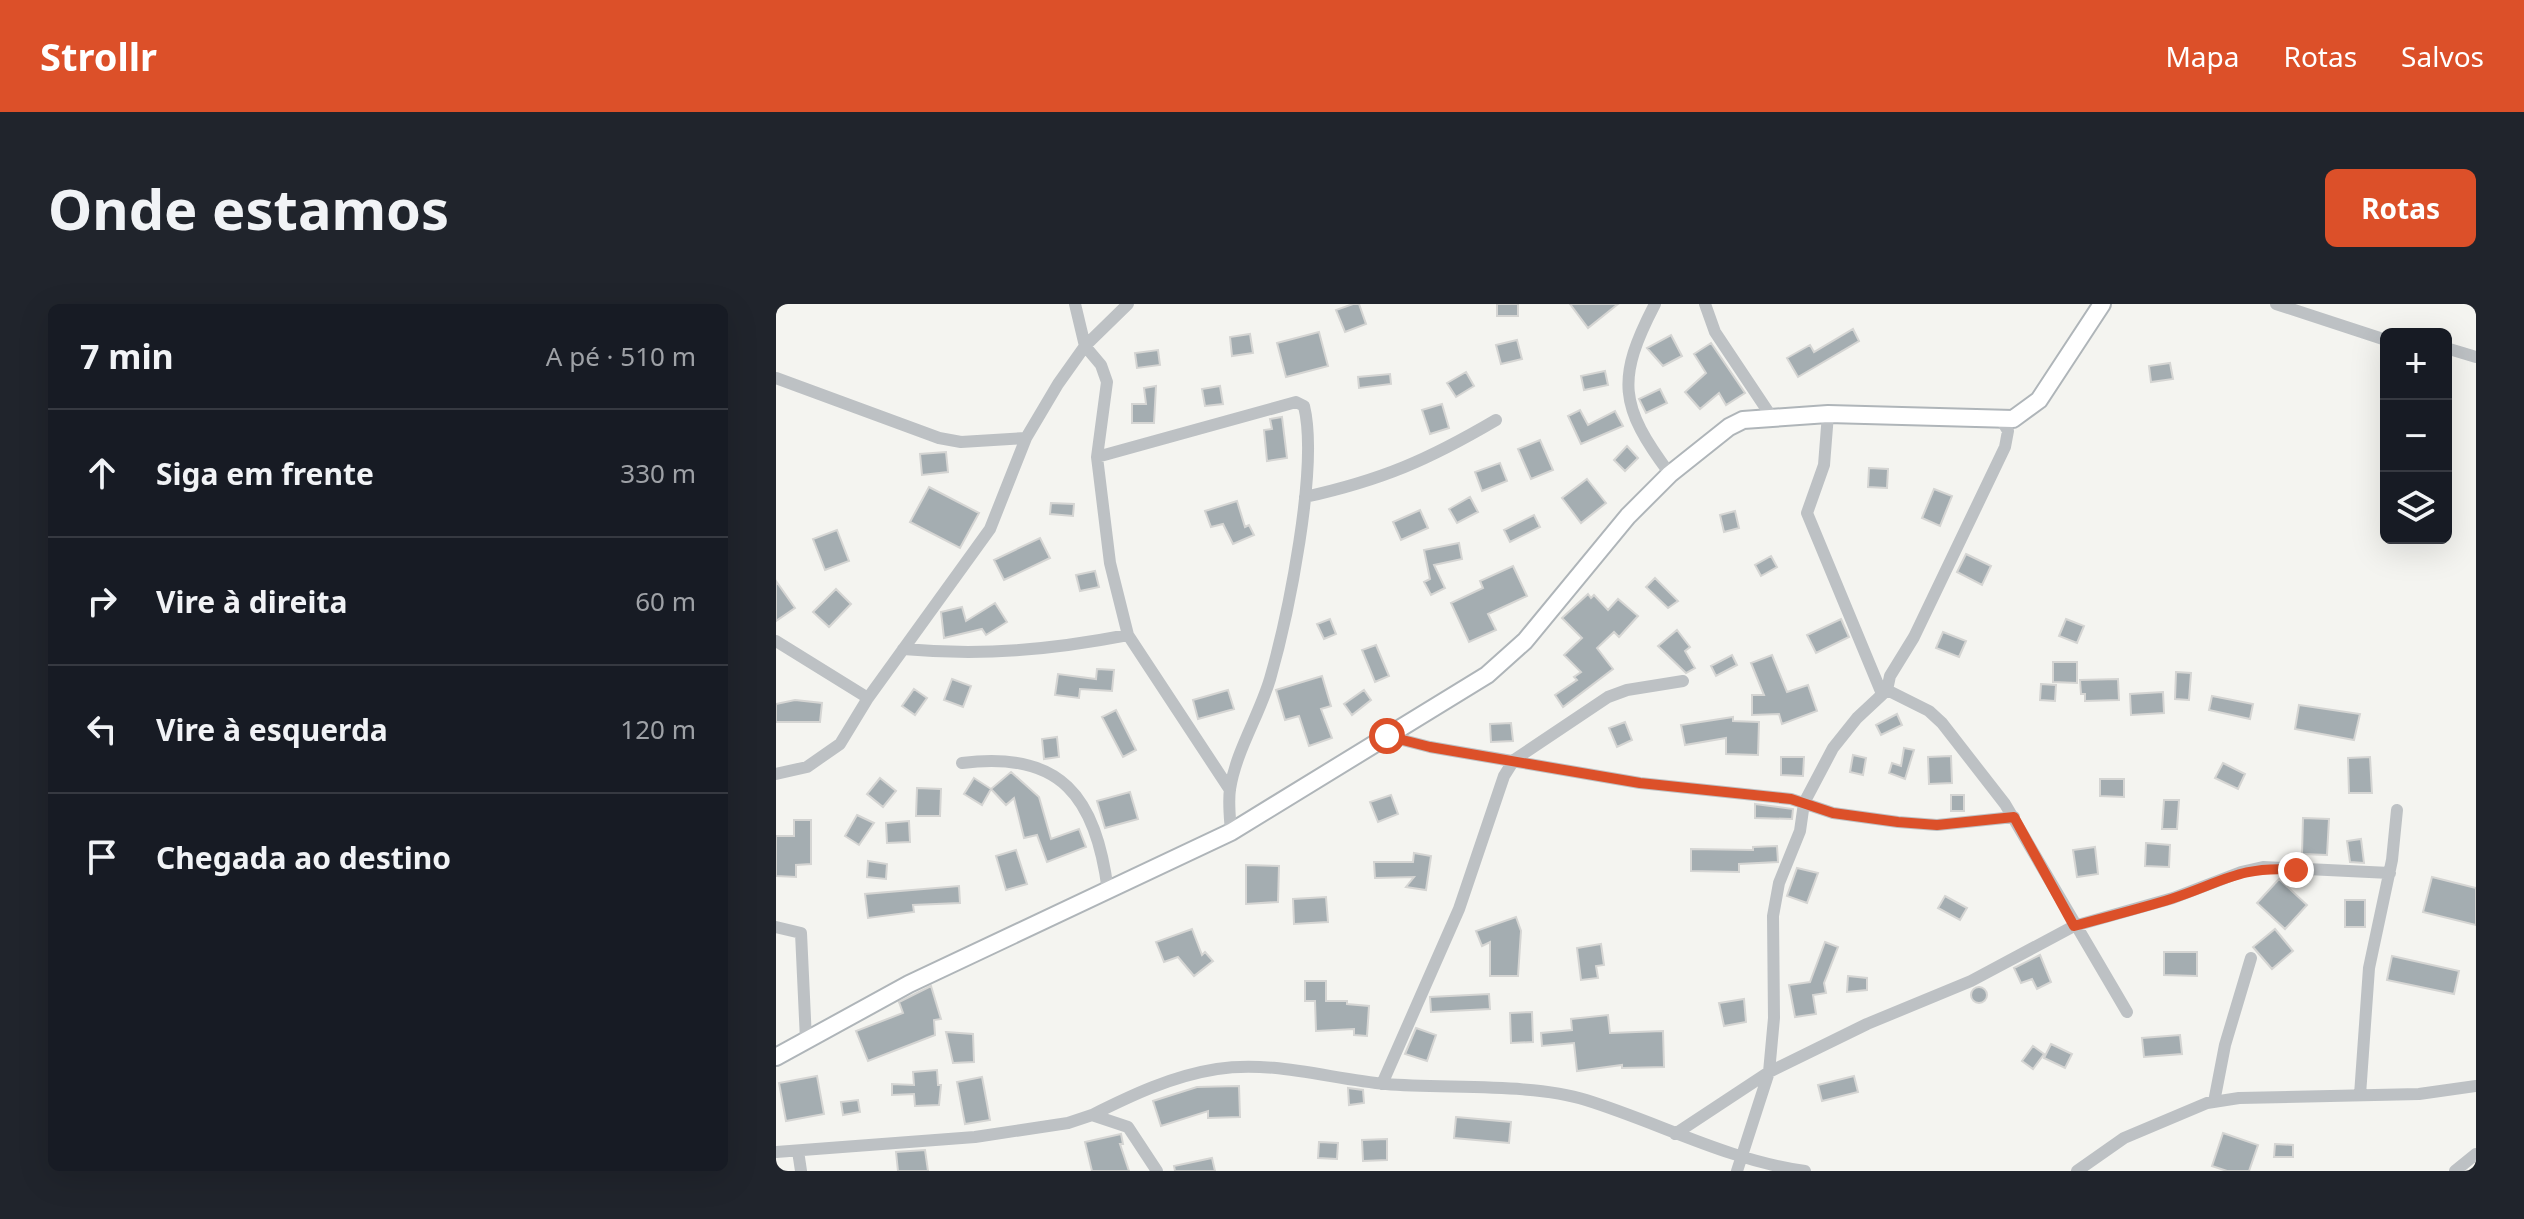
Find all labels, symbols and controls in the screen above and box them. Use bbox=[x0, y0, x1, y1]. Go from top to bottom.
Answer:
text: Strollr bbox=[40, 30, 157, 82]
text: Mapa bbox=[2165, 37, 2240, 75]
text: Rotas bbox=[2284, 37, 2357, 75]
text: Salvos bbox=[2401, 37, 2484, 75]
button: Rotas bbox=[2325, 169, 2476, 247]
text: Onde estamos bbox=[48, 170, 449, 246]
map controls bbox=[2380, 328, 2452, 544]
button: + bbox=[2380, 328, 2452, 400]
text: 7 min bbox=[80, 333, 174, 379]
text: A pé · 510 m bbox=[546, 338, 696, 374]
button: − bbox=[2380, 400, 2452, 472]
icon: ahead bbox=[80, 451, 124, 495]
text: Siga em frente bbox=[156, 453, 374, 494]
text: 330 m bbox=[620, 455, 696, 491]
button: layers bbox=[2380, 472, 2452, 544]
icon: right bbox=[80, 579, 124, 623]
text: Vire à direita bbox=[156, 581, 347, 622]
text: 60 m bbox=[635, 583, 696, 619]
icon: left bbox=[80, 707, 124, 751]
text: Vire à esquerda bbox=[156, 709, 388, 750]
text: 120 m bbox=[620, 711, 696, 747]
route start bbox=[1369, 718, 1405, 754]
icon: arrive bbox=[80, 835, 124, 879]
text: Chegada ao destino bbox=[156, 837, 451, 878]
route end bbox=[2278, 852, 2314, 888]

